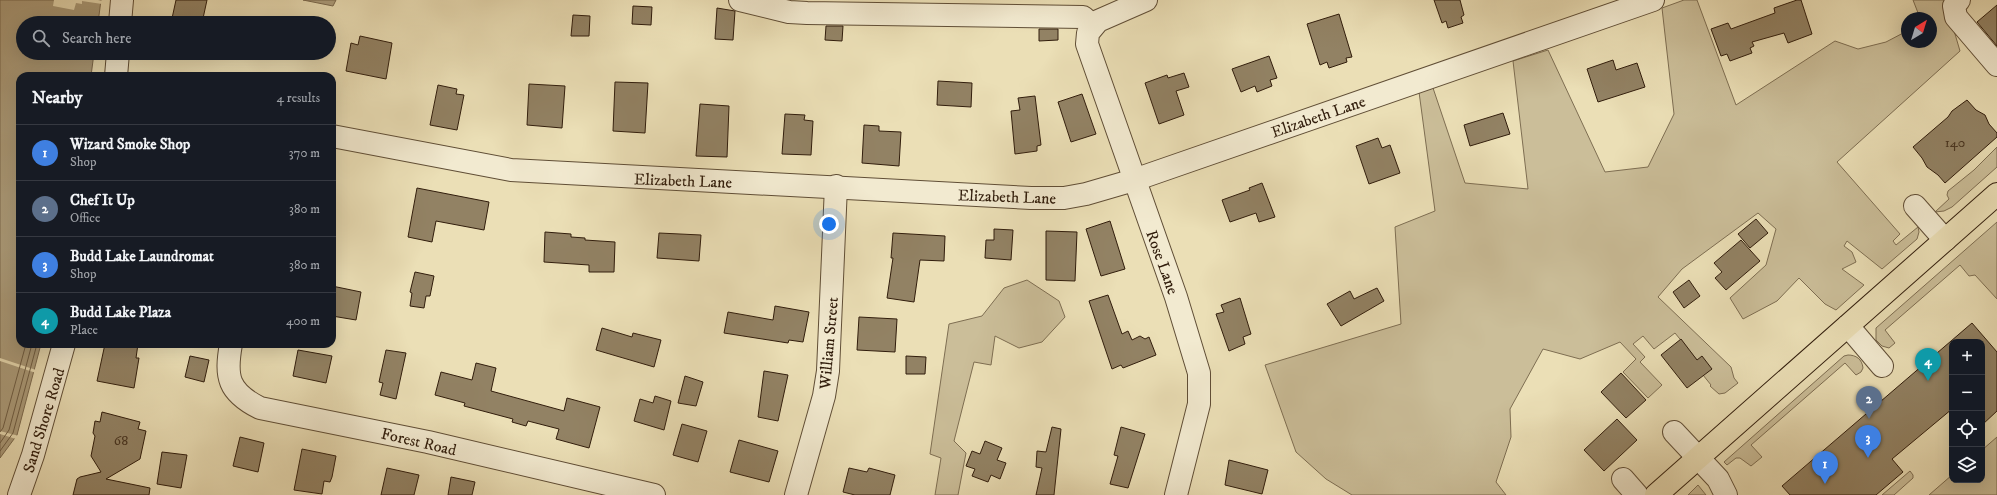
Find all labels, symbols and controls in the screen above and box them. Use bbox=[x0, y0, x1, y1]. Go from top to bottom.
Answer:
north arrow bbox=[1901, 12, 1937, 48]
search box bbox=[16, 16, 336, 60]
icon: search bbox=[30, 27, 52, 49]
text: Search here bbox=[62, 29, 131, 48]
text: Nearby bbox=[32, 87, 82, 109]
text: 4 results bbox=[277, 90, 320, 106]
street label: Elizabeth Lane bbox=[1269, 91, 1368, 142]
house number: 140 bbox=[1945, 134, 1965, 152]
text: Wizard Smoke Shop bbox=[70, 135, 190, 154]
text: 1 bbox=[43, 145, 47, 161]
text: 370 m bbox=[289, 145, 320, 161]
text: Shop bbox=[70, 154, 96, 170]
street label: Elizabeth Lane bbox=[633, 169, 733, 193]
street label: Elizabeth Lane bbox=[957, 185, 1057, 209]
text: Chef It Up bbox=[70, 191, 135, 210]
text: 2 bbox=[42, 201, 48, 217]
text: 380 m bbox=[289, 201, 320, 217]
text: Office bbox=[70, 210, 100, 226]
your location bbox=[819, 214, 839, 234]
street label: Rose Lane bbox=[1141, 227, 1183, 298]
text: Budd Lake Laundromat bbox=[70, 247, 214, 266]
text: 3 bbox=[43, 257, 47, 273]
text: 380 m bbox=[289, 257, 320, 273]
text: Shop bbox=[70, 266, 96, 282]
street label: William Street bbox=[815, 296, 843, 391]
text: Budd Lake Plaza bbox=[70, 303, 171, 322]
text: 4 bbox=[41, 313, 49, 329]
text: 400 m bbox=[286, 313, 320, 329]
text: Place bbox=[70, 322, 98, 338]
map controls bbox=[1949, 339, 1985, 483]
button: + bbox=[1949, 339, 1985, 375]
pin: 4 bbox=[1915, 348, 1941, 381]
street label: Sand Shore Road bbox=[19, 365, 69, 475]
button: − bbox=[1949, 375, 1985, 411]
pin: 2 bbox=[1856, 386, 1882, 419]
button: locate bbox=[1949, 411, 1985, 447]
street label: Forest Road bbox=[379, 424, 458, 460]
pin: 3 bbox=[1855, 425, 1881, 458]
house number: 68 bbox=[114, 432, 128, 450]
button: layers bbox=[1949, 447, 1985, 483]
pin: 1 bbox=[1812, 451, 1838, 484]

